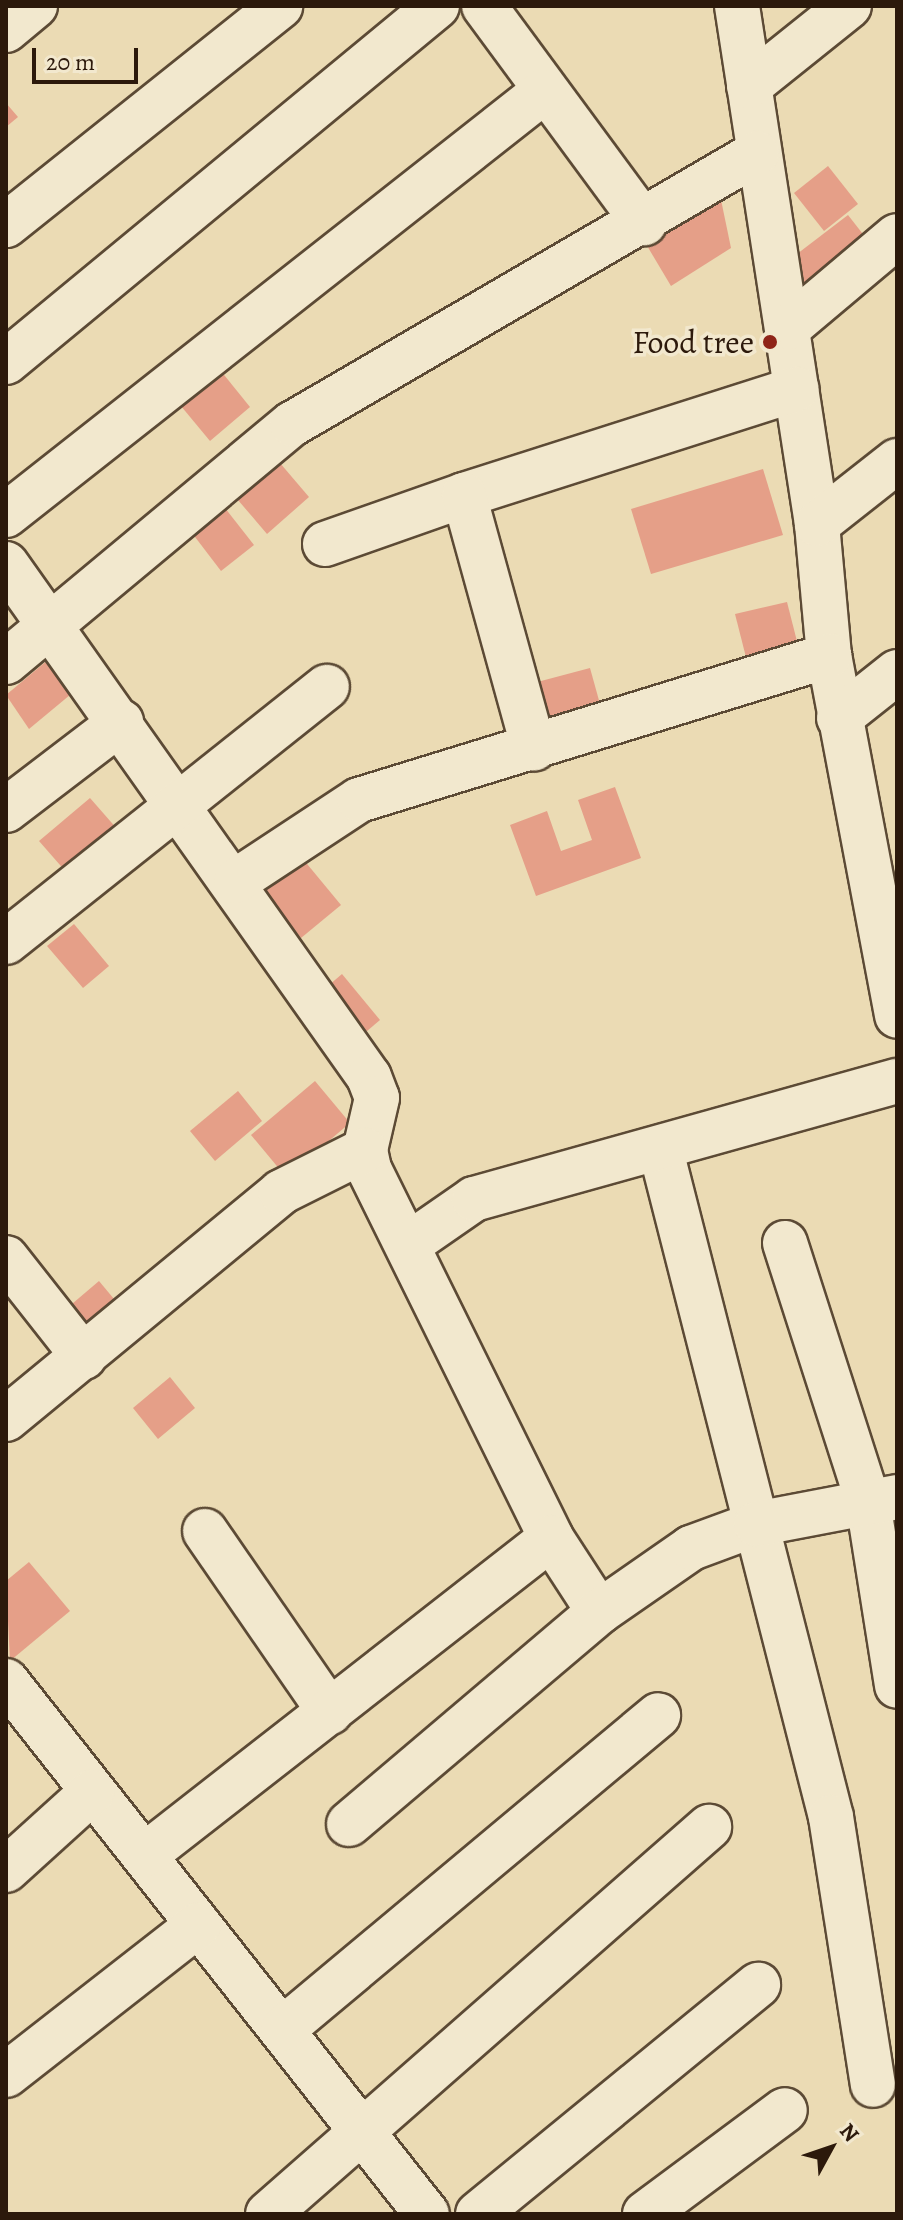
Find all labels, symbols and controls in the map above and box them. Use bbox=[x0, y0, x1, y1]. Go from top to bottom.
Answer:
scale bar bbox=[36, 32, 142, 82]
text: 20 m bbox=[46, 46, 95, 78]
place label: Food tree bbox=[632, 323, 754, 361]
marker: Food tree bbox=[761, 333, 779, 351]
north arrow bbox=[791, 2108, 871, 2188]
text: N bbox=[833, 2117, 866, 2148]

